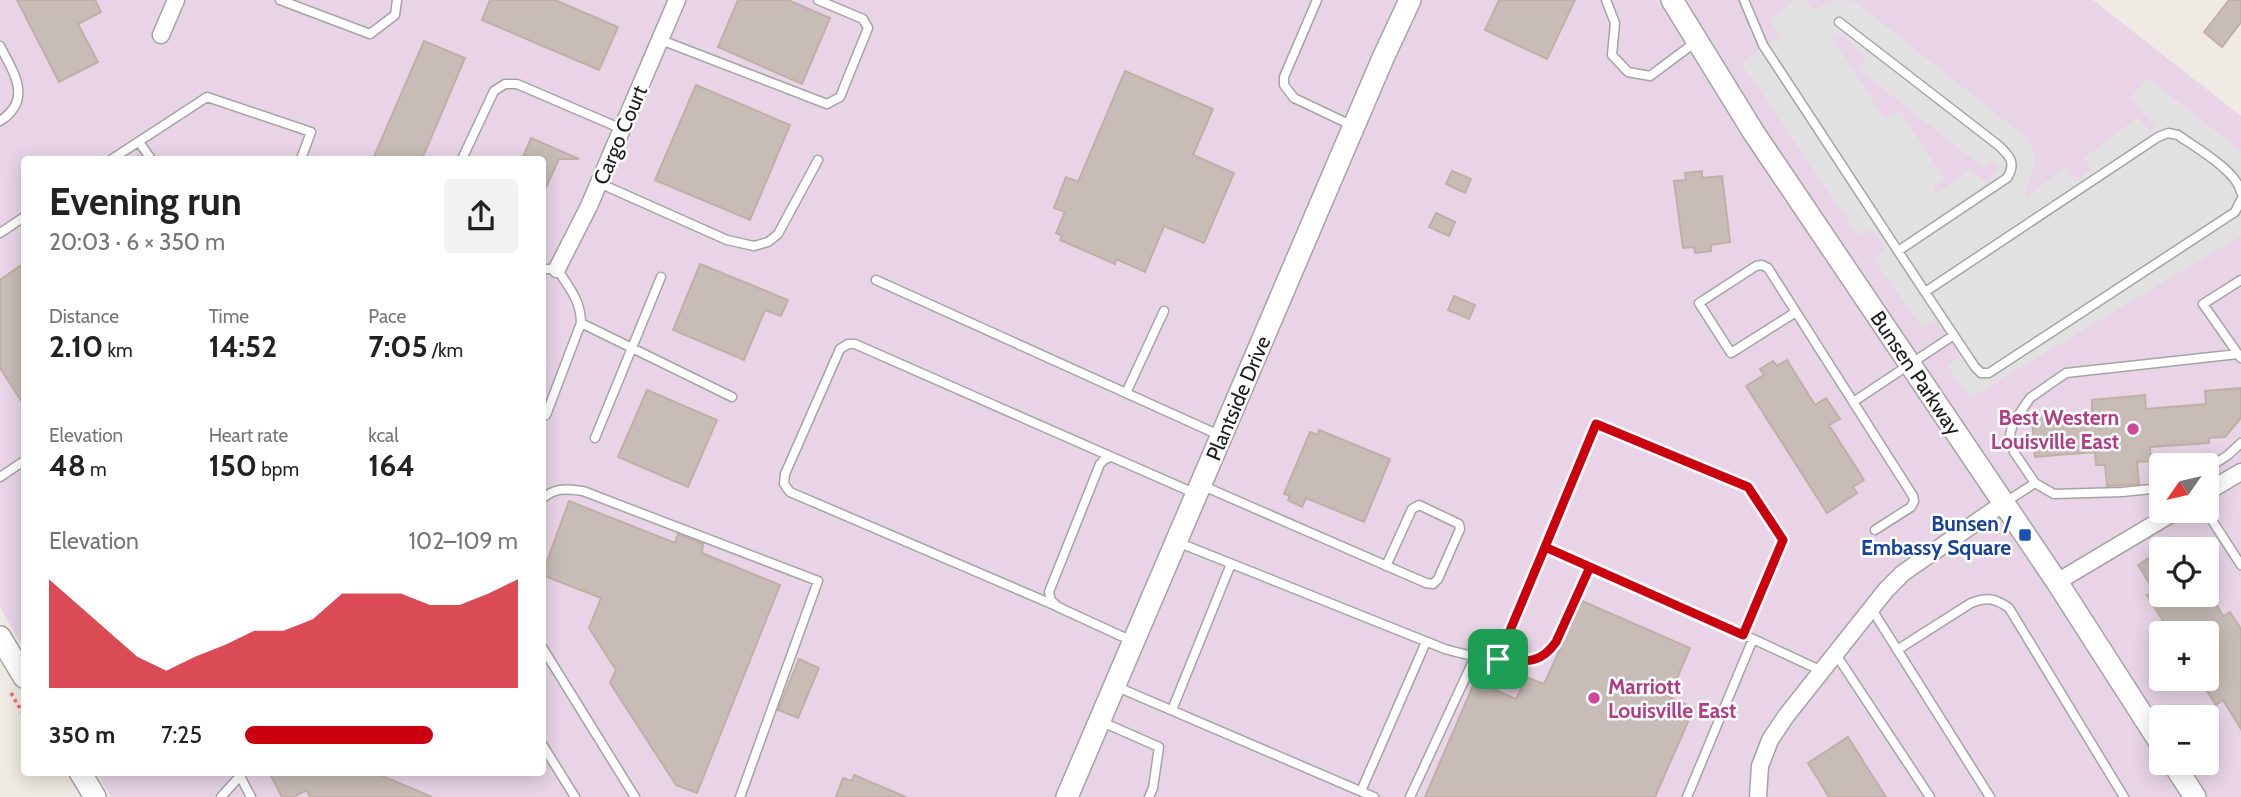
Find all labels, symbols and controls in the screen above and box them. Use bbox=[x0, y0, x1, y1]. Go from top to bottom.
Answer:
street label: Cargo Court bbox=[588, 82, 652, 188]
text: Evening run bbox=[49, 178, 242, 225]
button: share bbox=[444, 179, 518, 253]
text: 20:03 · 6 × 350 m bbox=[49, 228, 225, 256]
text: Distance bbox=[49, 305, 119, 328]
text: Time bbox=[209, 305, 249, 328]
text: Pace bbox=[368, 305, 406, 328]
street label: Bunsen Parkway bbox=[1865, 306, 1967, 440]
text: 2.10 bbox=[49, 328, 103, 365]
text: 14:52 bbox=[209, 328, 277, 365]
text: 7:05 bbox=[368, 328, 428, 365]
street label: Plantside Drive bbox=[1201, 332, 1276, 464]
text: km bbox=[103, 339, 133, 362]
text: /km bbox=[428, 339, 463, 362]
place label: Best Western Louisville East bbox=[1991, 405, 2119, 454]
marker: Best Western Louisville East bbox=[2125, 421, 2141, 437]
text: Elevation bbox=[49, 424, 123, 447]
text: Heart rate bbox=[209, 424, 288, 447]
text: kcal bbox=[368, 424, 399, 447]
text: 48 bbox=[49, 447, 86, 484]
text: 150 bbox=[209, 447, 257, 484]
text: 164 bbox=[368, 447, 415, 484]
north arrow bbox=[2149, 453, 2219, 523]
map controls bbox=[2149, 453, 2219, 775]
text: m bbox=[86, 458, 107, 481]
text: bpm bbox=[257, 458, 299, 481]
place label: Bunsen / Embassy Square bbox=[1861, 511, 2012, 560]
text: Elevation bbox=[49, 527, 139, 555]
text: 102–109 m bbox=[409, 527, 518, 555]
marker: Bunsen / Embassy Square bbox=[2017, 527, 2033, 543]
button: locate bbox=[2149, 537, 2219, 607]
button: + bbox=[2149, 621, 2219, 691]
pin bbox=[1468, 629, 1528, 689]
icon: arrive bbox=[1479, 640, 1517, 678]
place label: Marriott Louisville East bbox=[1608, 674, 1736, 723]
marker: Marriott Louisville East bbox=[1586, 690, 1602, 706]
button: − bbox=[2149, 705, 2219, 775]
text: 350 m bbox=[49, 721, 115, 749]
text: 7:25 bbox=[161, 721, 202, 749]

